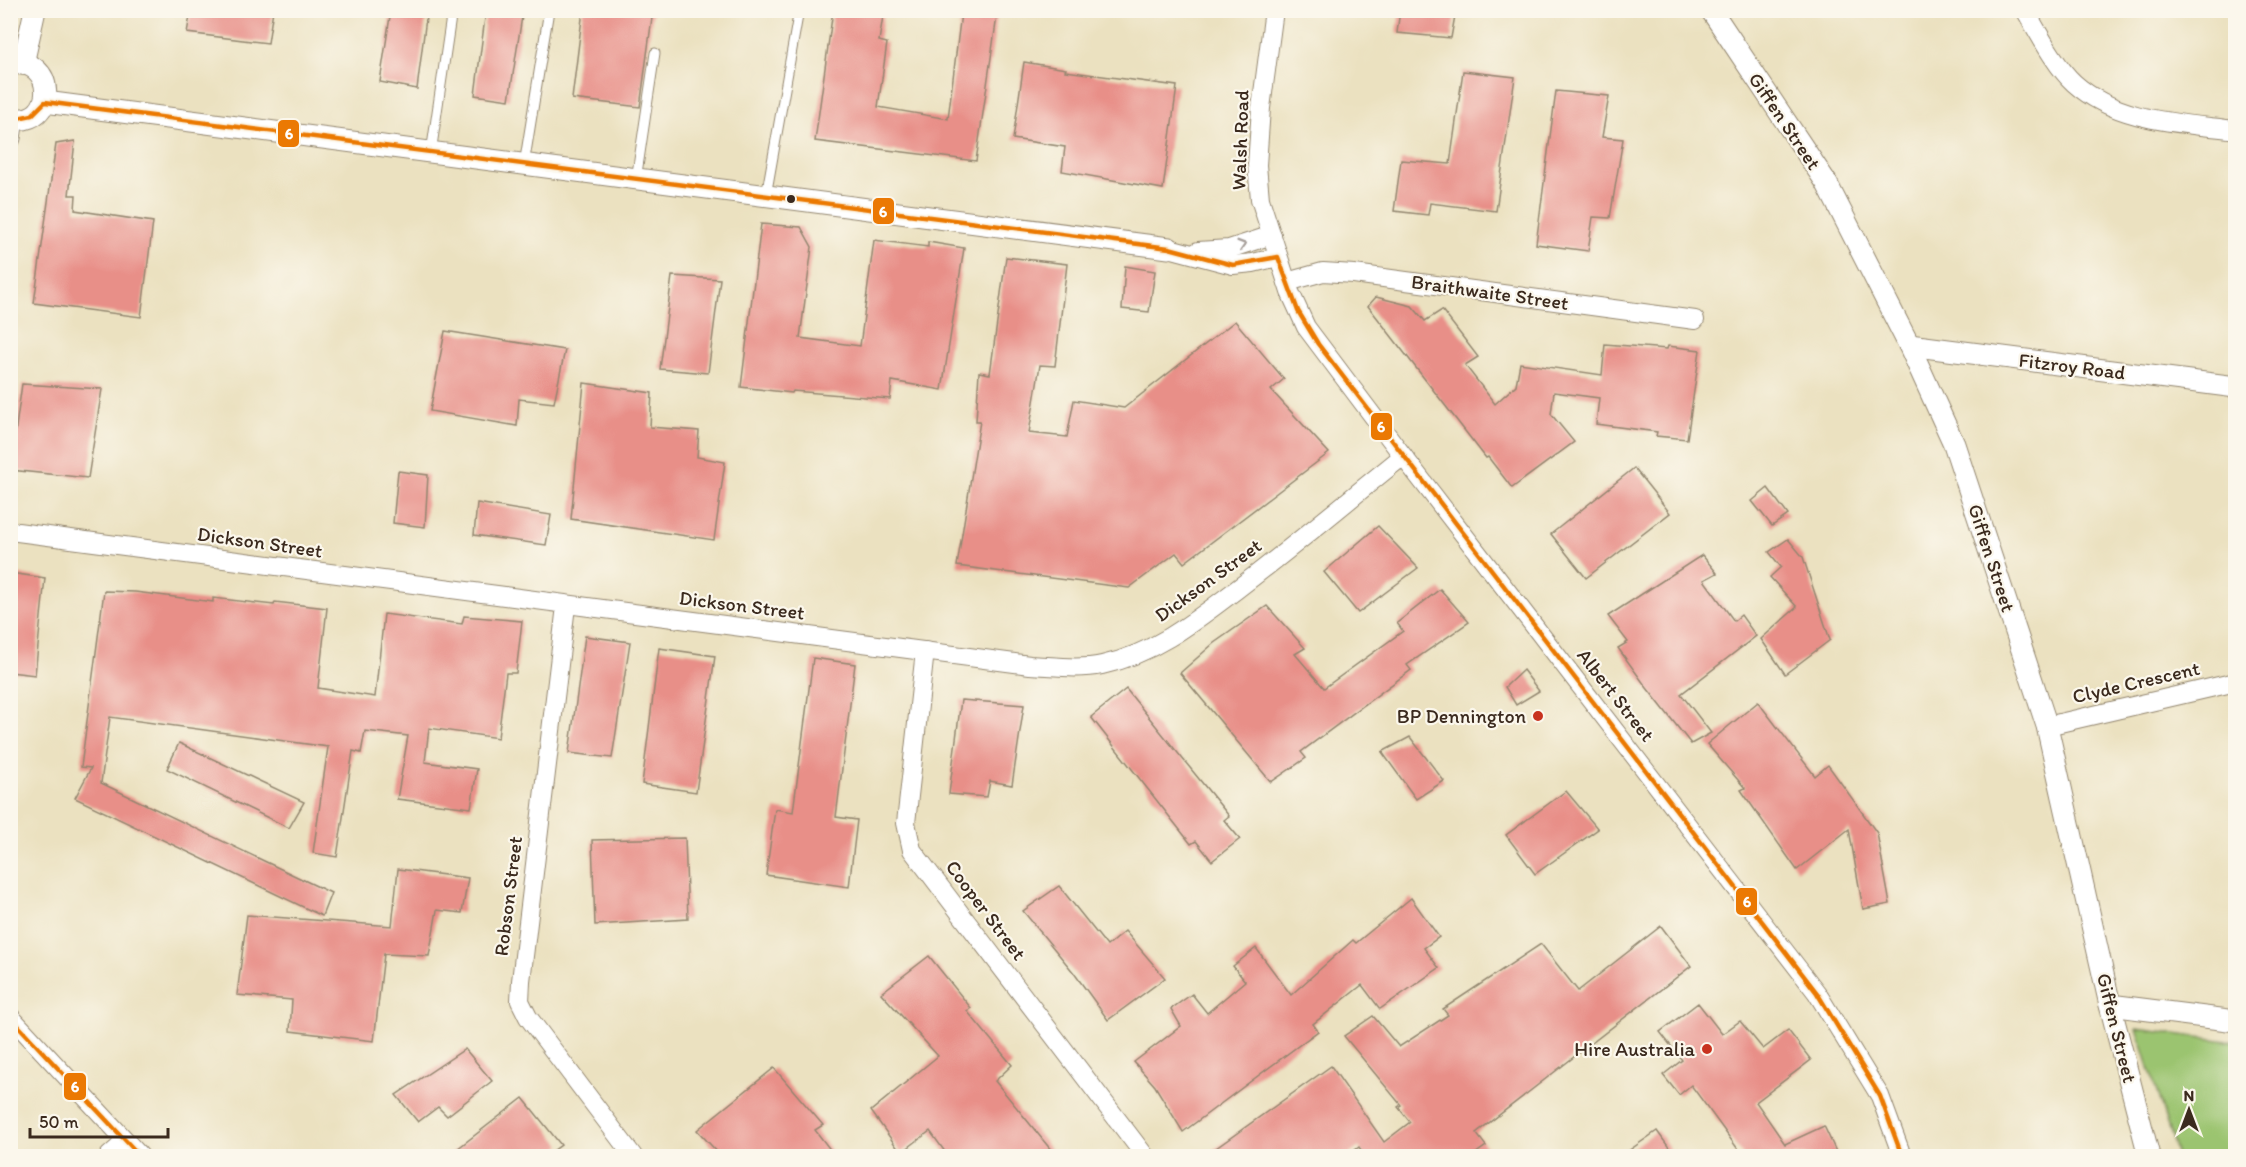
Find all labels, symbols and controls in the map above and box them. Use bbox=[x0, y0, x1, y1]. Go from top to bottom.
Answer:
street label: Giffen Street bbox=[1744, 68, 1826, 174]
street label: Walsh Road bbox=[1226, 89, 1254, 191]
line badge: 6 bbox=[277, 119, 300, 148]
text: 6 bbox=[285, 124, 294, 143]
unlabelled marker bbox=[785, 193, 797, 205]
line badge: 6 bbox=[872, 197, 895, 225]
text: 6 bbox=[879, 202, 888, 221]
one-way arrow bbox=[1236, 240, 1247, 252]
street label: Braithwaite Street bbox=[1410, 269, 1571, 315]
street label: Fitzroy Road bbox=[2017, 348, 2127, 384]
line badge: 6 bbox=[1370, 412, 1393, 441]
text: 6 bbox=[1377, 417, 1386, 436]
street label: Giffen Street bbox=[1963, 501, 2021, 615]
street label: Dickson Street bbox=[196, 521, 324, 563]
street label: Dickson Street bbox=[1150, 533, 1266, 627]
street label: Dickson Street bbox=[678, 585, 806, 625]
street label: Albert Street bbox=[1572, 644, 1660, 746]
street label: Clyde Crescent bbox=[2070, 656, 2202, 708]
place label: BP Dennington bbox=[1397, 704, 1526, 728]
marker: BP Dennington bbox=[1531, 709, 1545, 723]
street label: Robson Street bbox=[489, 835, 527, 957]
street label: Cooper Street bbox=[941, 855, 1032, 965]
line badge: 6 bbox=[1735, 887, 1758, 916]
text: 6 bbox=[1743, 892, 1752, 911]
street label: Giffen Street bbox=[2092, 971, 2142, 1085]
place label: Hire Australia bbox=[1574, 1037, 1696, 1061]
marker: Hire Australia bbox=[1700, 1042, 1714, 1056]
line badge: 6 bbox=[63, 1072, 87, 1101]
text: 6 bbox=[71, 1077, 80, 1096]
north arrow bbox=[2159, 1080, 2219, 1140]
text: N bbox=[2184, 1086, 2194, 1105]
scale bar bbox=[30, 1101, 168, 1139]
text: 50 m bbox=[39, 1111, 79, 1133]

